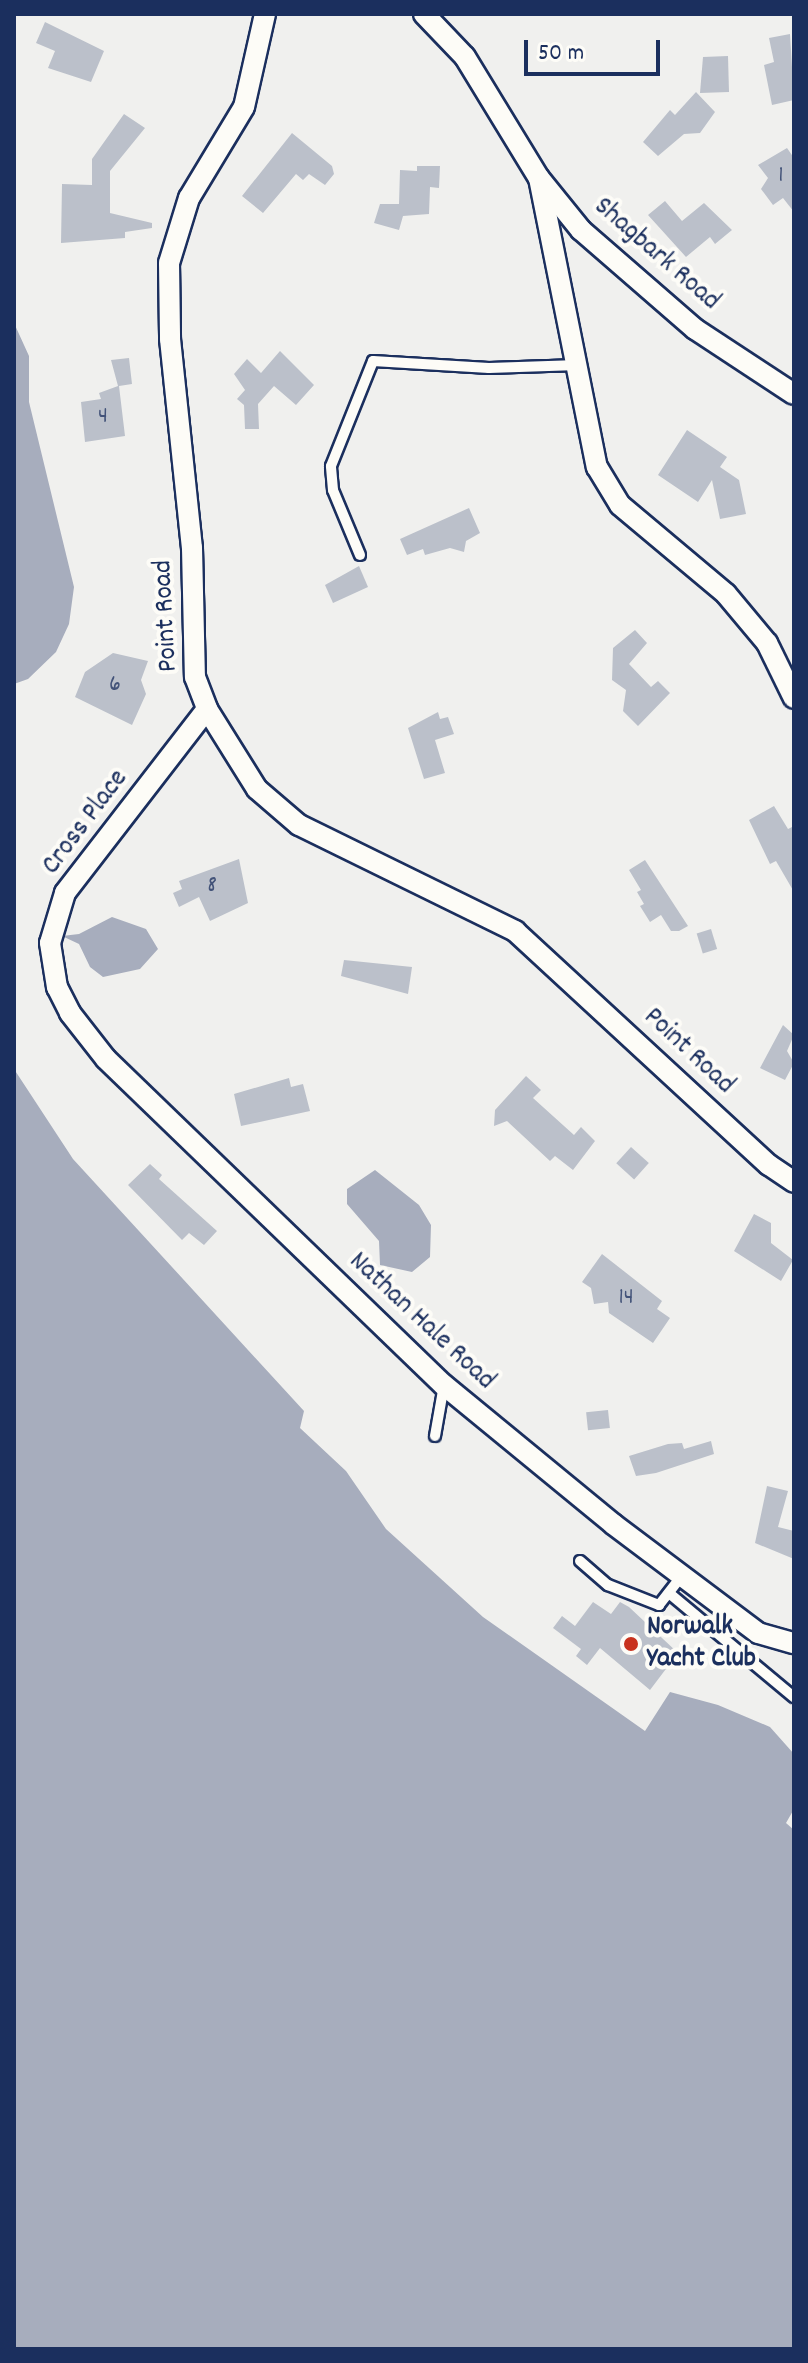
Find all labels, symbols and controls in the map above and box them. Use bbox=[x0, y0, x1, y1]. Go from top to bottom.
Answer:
scale bar bbox=[528, 24, 664, 74]
text: 50 m bbox=[538, 37, 584, 71]
house number: 1 bbox=[778, 163, 784, 191]
street label: Shagbark Road bbox=[586, 191, 726, 319]
house number: 4 bbox=[98, 404, 108, 432]
street label: Point Road bbox=[147, 559, 187, 673]
house number: 6 bbox=[109, 672, 121, 700]
street label: Cross Place bbox=[36, 764, 136, 882]
house number: 8 bbox=[207, 873, 217, 901]
street label: Point Road bbox=[635, 1001, 741, 1103]
street label: Nathan Hale Road bbox=[341, 1246, 501, 1398]
house number: 14 bbox=[618, 1285, 634, 1313]
place label: Norwalk Yacht Club bbox=[647, 1611, 756, 1677]
marker: Norwalk Yacht Club bbox=[622, 1635, 640, 1653]

